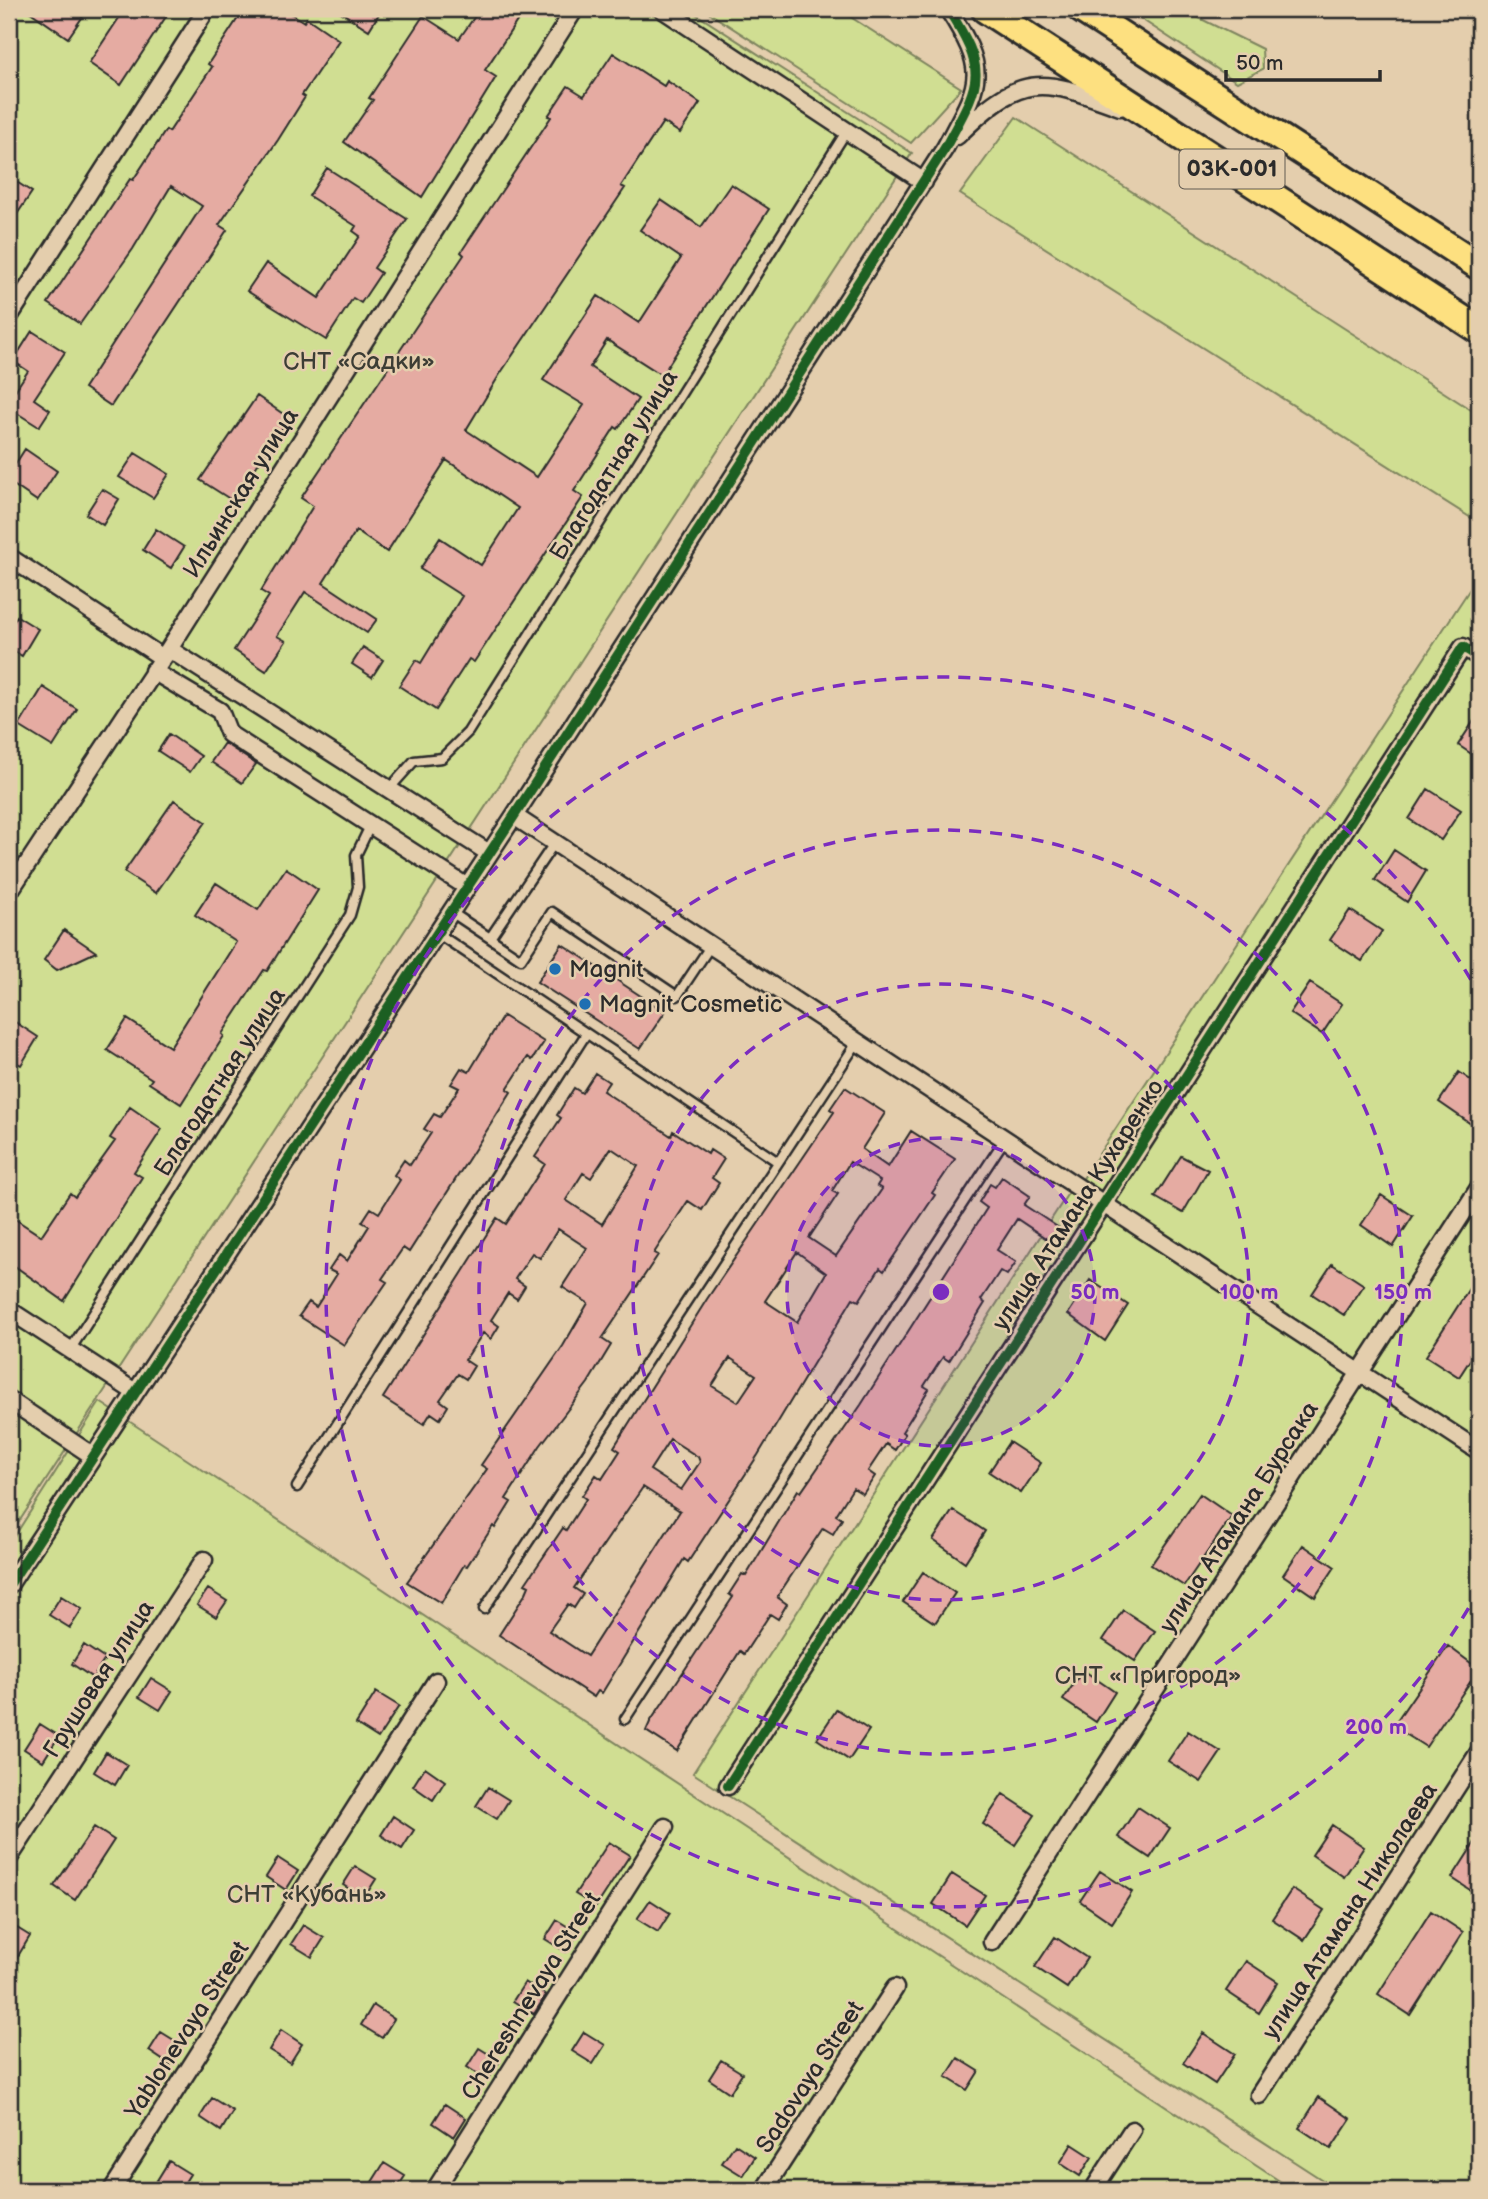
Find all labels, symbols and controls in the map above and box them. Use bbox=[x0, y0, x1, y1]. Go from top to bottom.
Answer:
scale bar bbox=[1226, 38, 1380, 82]
text: 50 m bbox=[1236, 51, 1283, 76]
road number: 03К-001 bbox=[1180, 150, 1284, 188]
park label: СНТ «Садки» bbox=[283, 347, 435, 376]
street label: Благодатная улица bbox=[544, 364, 684, 566]
street label: Ильинская улица bbox=[177, 403, 305, 583]
place label: Magnit bbox=[569, 955, 644, 984]
marker: Magnit bbox=[547, 961, 563, 977]
street label: Благодатная улица bbox=[148, 982, 292, 1182]
place label: Magnit Cosmetic bbox=[599, 990, 783, 1019]
marker: Magnit Cosmetic bbox=[577, 996, 593, 1012]
street label: улица Атамана Кухаренко bbox=[986, 1074, 1170, 1336]
centre of rings bbox=[929, 1280, 953, 1304]
text: 50 m bbox=[1071, 1280, 1119, 1305]
text: 100 m bbox=[1220, 1280, 1278, 1305]
text: 150 m bbox=[1374, 1280, 1432, 1305]
street label: улица Атамана Бурсака bbox=[1153, 1396, 1325, 1638]
street label: Грушовая улица bbox=[37, 1595, 161, 1763]
park label: СНТ «Пригород» bbox=[1055, 1661, 1241, 1690]
text: 200 m bbox=[1345, 1715, 1407, 1740]
street label: улица Атамана Николаева bbox=[1256, 1777, 1444, 2045]
park label: СНТ «Кубань» bbox=[227, 1880, 387, 1909]
street label: Chereshnevaya Street bbox=[455, 1886, 607, 2106]
street label: Yablonevaya Street bbox=[118, 1935, 256, 2125]
street label: Sadovaya Street bbox=[750, 1995, 870, 2159]

